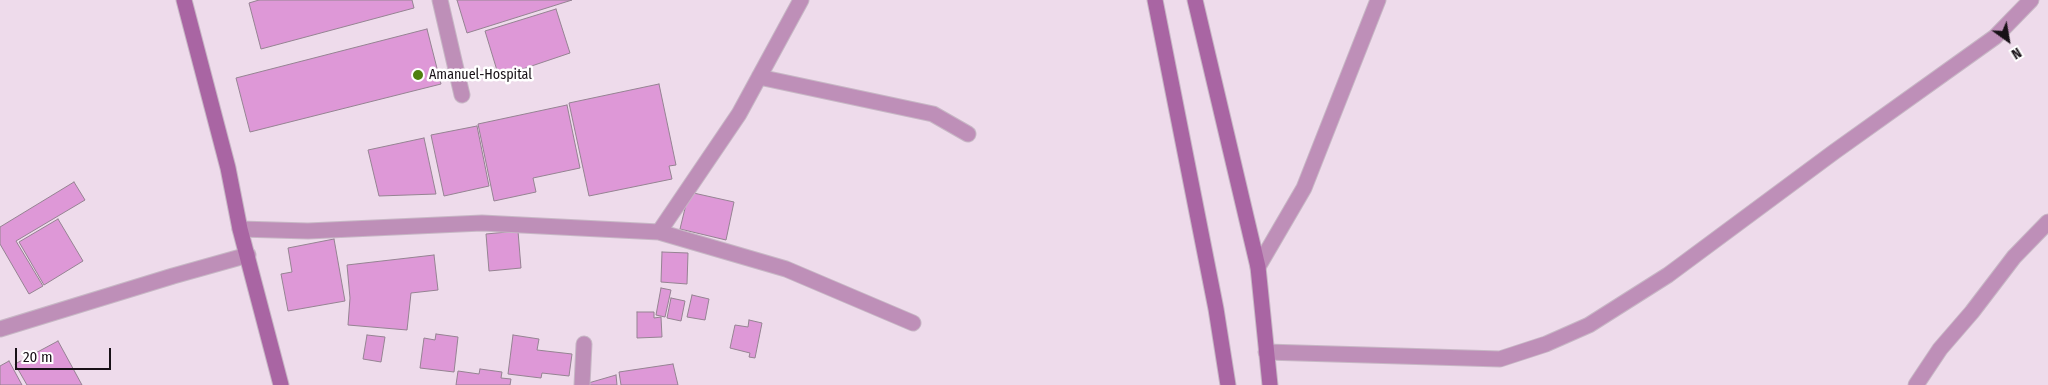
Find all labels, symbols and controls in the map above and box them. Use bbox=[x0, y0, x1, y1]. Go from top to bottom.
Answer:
north arrow bbox=[1983, 15, 2033, 65]
text: N bbox=[2008, 44, 2024, 63]
place label: Amanuel-Hospital bbox=[429, 67, 532, 83]
marker: Amanuel-Hospital bbox=[411, 68, 425, 82]
scale bar bbox=[18, 338, 114, 370]
text: 20 m bbox=[23, 348, 53, 366]

